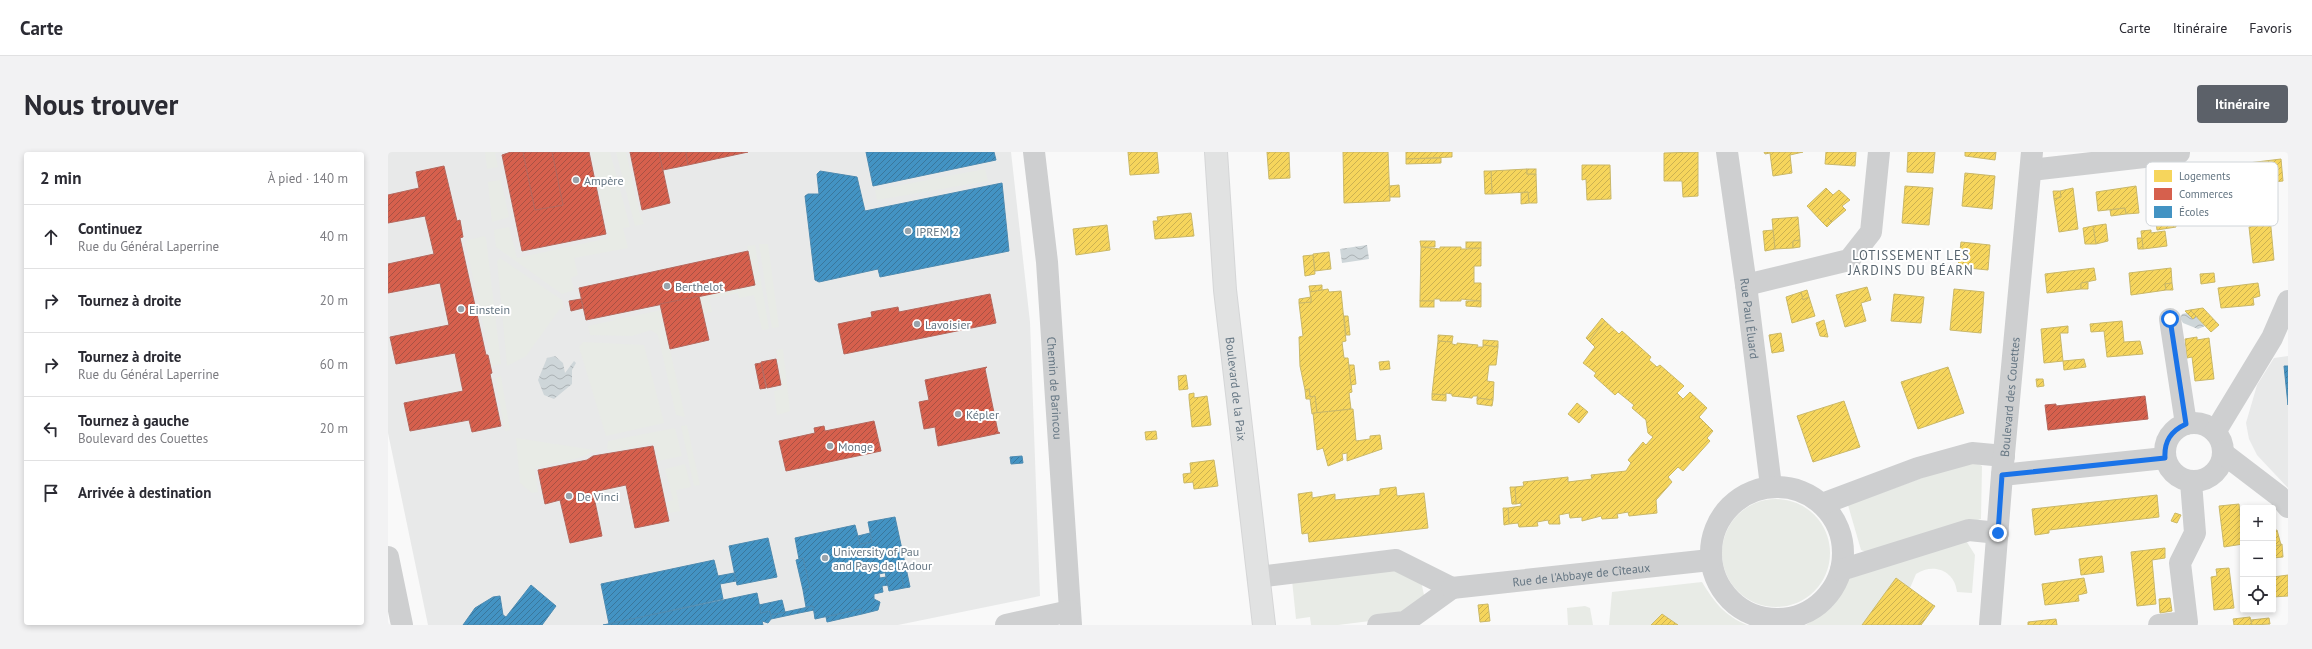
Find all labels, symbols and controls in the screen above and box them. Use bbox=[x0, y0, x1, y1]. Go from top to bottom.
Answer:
text: Carte bbox=[20, 16, 63, 40]
text: Carte bbox=[2119, 19, 2151, 37]
text: Itinéraire bbox=[2173, 19, 2227, 37]
text: Favoris bbox=[2249, 19, 2292, 37]
button: Itinéraire bbox=[2197, 85, 2288, 123]
text: Nous trouver bbox=[24, 86, 178, 123]
legend bbox=[2146, 162, 2278, 226]
text: 2 min bbox=[40, 167, 81, 189]
text: Logements bbox=[2179, 169, 2231, 183]
text: À pied · 140 m bbox=[268, 170, 348, 187]
place label: Ampère bbox=[584, 173, 624, 188]
marker: Ampère bbox=[571, 175, 581, 185]
text: Commerces bbox=[2179, 187, 2233, 201]
text: Écoles bbox=[2179, 205, 2209, 219]
text: Continuez bbox=[78, 219, 142, 238]
place label: IPREM 2 bbox=[916, 224, 959, 239]
icon: ahead bbox=[40, 226, 62, 248]
marker: IPREM 2 bbox=[903, 226, 913, 236]
text: 40 m bbox=[320, 228, 348, 245]
text: Rue du Général Laperrine bbox=[78, 238, 219, 255]
district label: LOTISSEMENT LES JARDINS DU BÉARN bbox=[1847, 247, 1974, 279]
street label: Rue Paul Éluard bbox=[1738, 277, 1763, 360]
place label: Berthelot bbox=[675, 279, 723, 294]
marker: Berthelot bbox=[662, 281, 672, 291]
icon: right bbox=[40, 290, 62, 312]
text: Tournez à droite bbox=[78, 291, 181, 310]
text: 20 m bbox=[320, 292, 348, 309]
place label: Einstein bbox=[469, 302, 510, 317]
marker: Einstein bbox=[456, 304, 466, 314]
route start bbox=[2161, 310, 2179, 328]
place label: Lavoisier bbox=[925, 317, 971, 332]
marker: Lavoisier bbox=[912, 319, 922, 329]
street label: Chemin de Barincou bbox=[1044, 336, 1066, 440]
street label: Boulevard de la Paix bbox=[1223, 336, 1250, 442]
street label: Boulevard des Couettes bbox=[1996, 336, 2022, 457]
text: Tournez à droite bbox=[78, 347, 181, 366]
icon: right bbox=[40, 354, 62, 376]
text: 60 m bbox=[320, 356, 348, 373]
text: Rue du Général Laperrine bbox=[78, 366, 219, 383]
place label: Képler bbox=[966, 407, 999, 422]
marker: Képler bbox=[953, 409, 963, 419]
text: Tournez à gauche bbox=[78, 411, 189, 430]
icon: left bbox=[40, 418, 62, 440]
text: 20 m bbox=[320, 420, 348, 437]
text: Boulevard des Couettes bbox=[78, 430, 208, 447]
place label: Monge bbox=[838, 439, 873, 454]
marker: Monge bbox=[825, 441, 835, 451]
icon: arrive bbox=[40, 482, 62, 504]
text: Arrivée à destination bbox=[78, 483, 211, 502]
place label: De Vinci bbox=[577, 489, 619, 504]
marker: De Vinci bbox=[564, 491, 574, 501]
map controls bbox=[2240, 505, 2276, 613]
button: + bbox=[2240, 505, 2276, 541]
route end bbox=[1989, 524, 2007, 542]
button: − bbox=[2240, 541, 2276, 577]
place label: University of Pau and Pays de l'Adour bbox=[833, 544, 932, 573]
marker: University of Pau and Pays de l'Adour bbox=[820, 553, 830, 563]
street label: Rue de l'Abbaye de Cîteaux bbox=[1512, 559, 1651, 589]
button: locate bbox=[2240, 577, 2276, 613]

